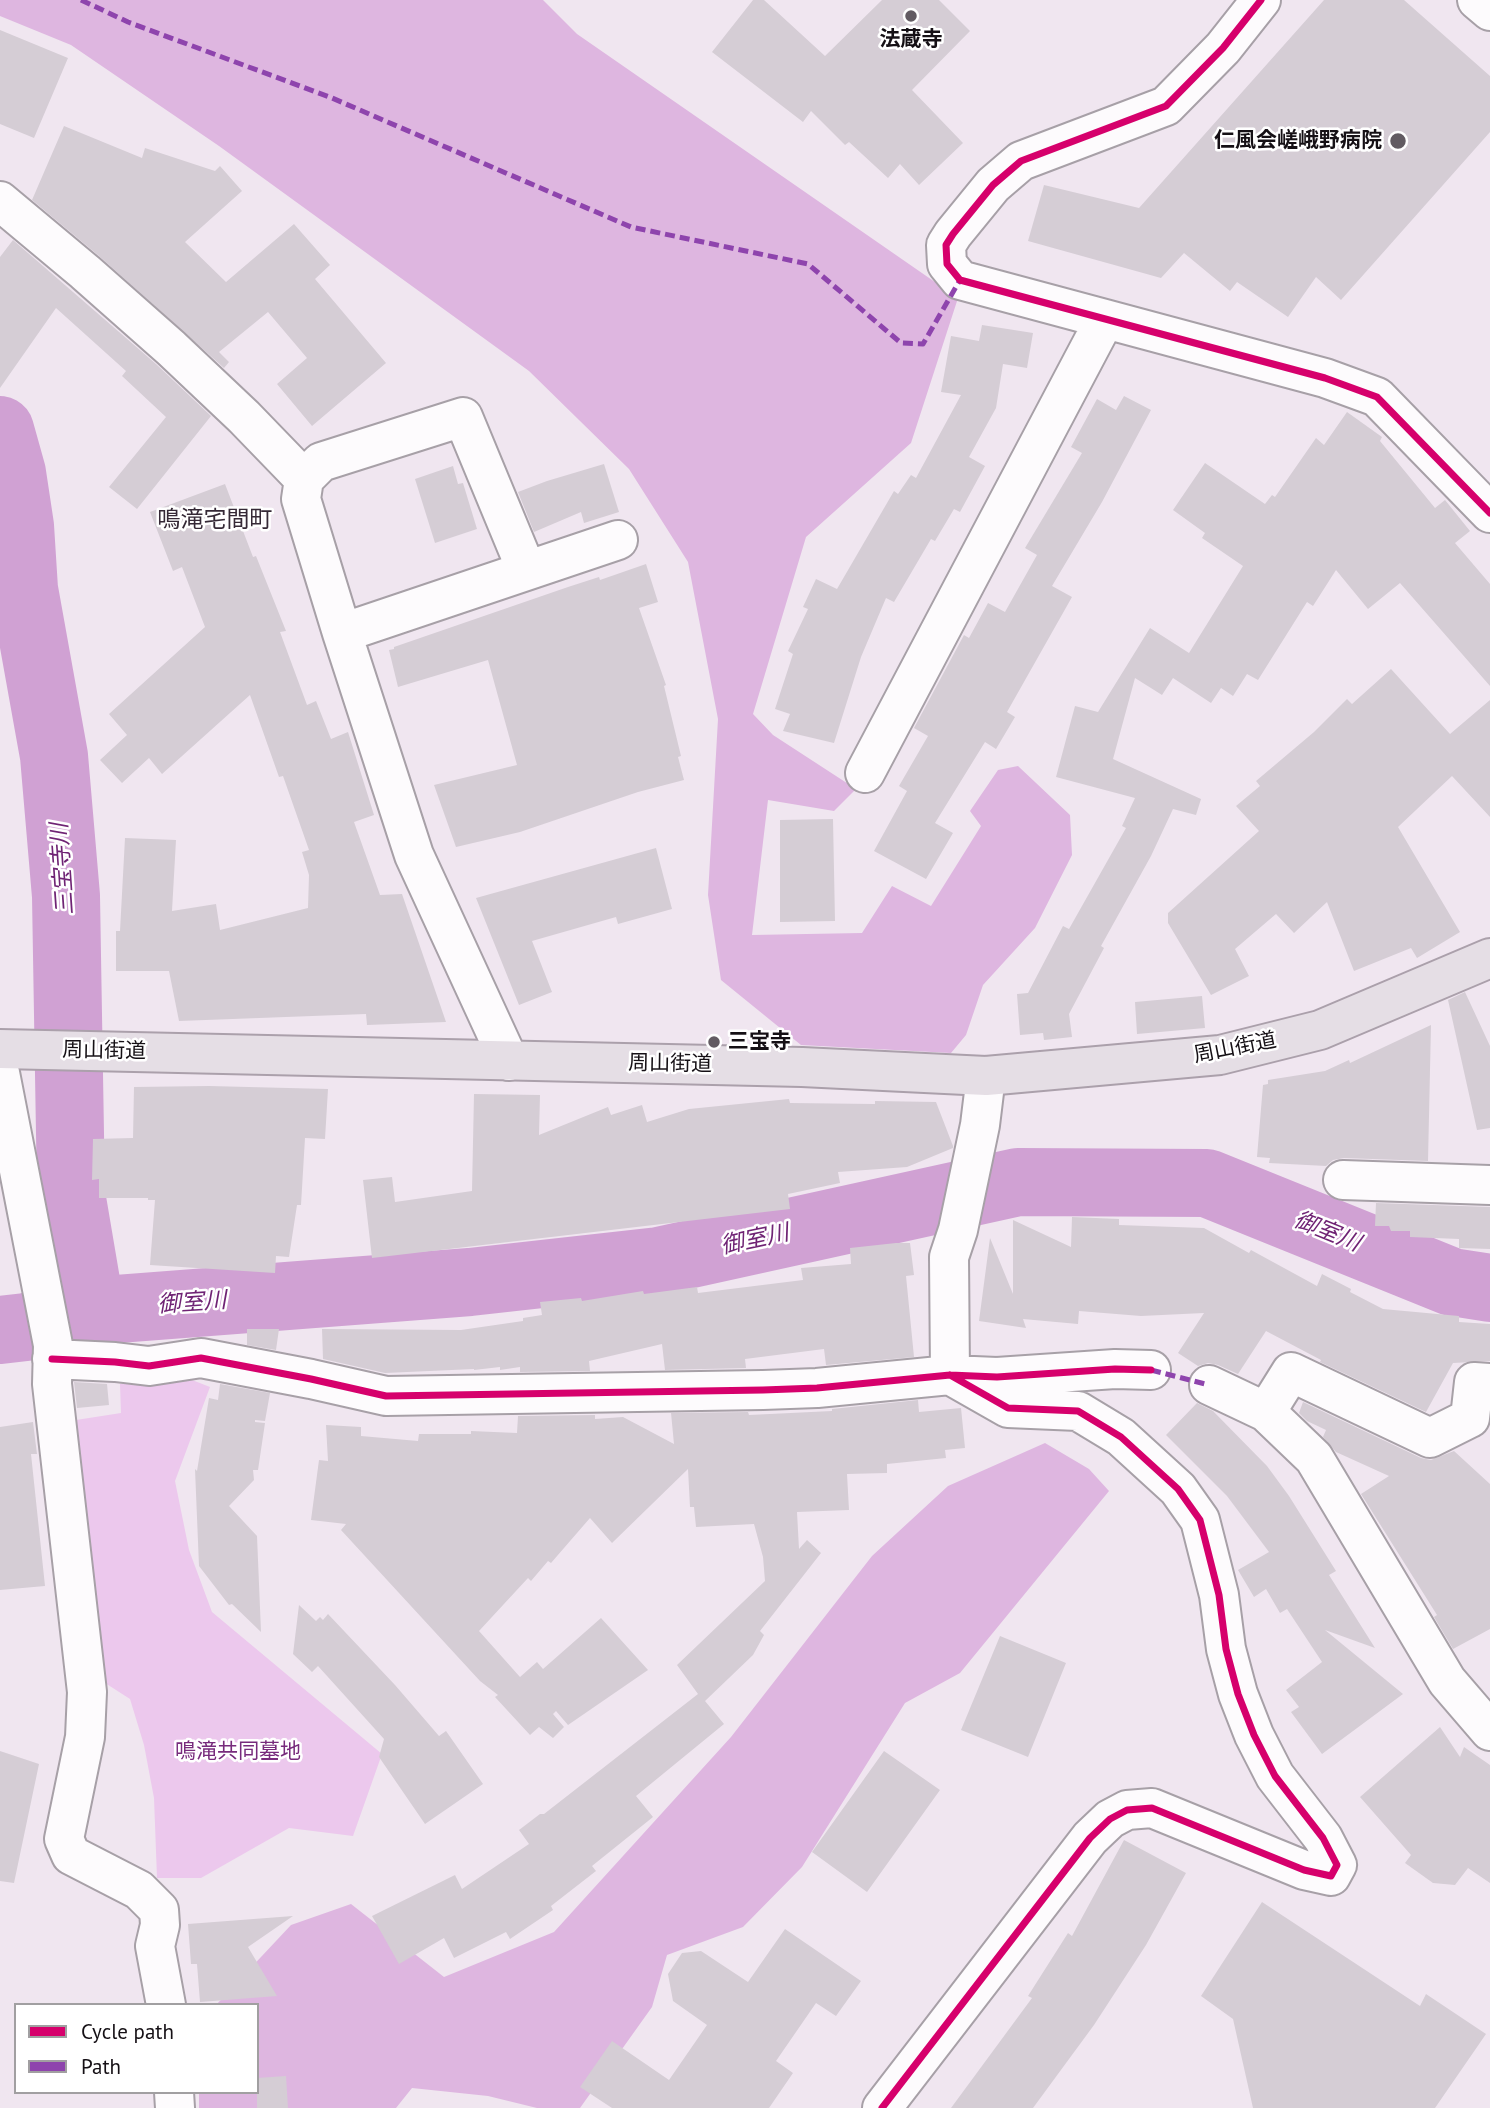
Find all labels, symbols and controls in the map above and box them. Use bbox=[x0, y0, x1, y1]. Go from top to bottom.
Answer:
marker: 法蔵寺 bbox=[903, 8, 919, 24]
place label: 法蔵寺 bbox=[880, 27, 942, 53]
place label: 仁風会嵯峨野病院 bbox=[1214, 128, 1382, 154]
marker: 仁風会嵯峨野病院 bbox=[1388, 131, 1408, 151]
district label: 鳴滝宅間町 bbox=[158, 506, 272, 534]
water label: 三宝寺川 bbox=[46, 822, 80, 916]
street label: 周山街道 bbox=[1191, 1028, 1279, 1068]
place label: 三宝寺 bbox=[728, 1029, 791, 1055]
marker: 三宝寺 bbox=[706, 1034, 722, 1050]
street label: 周山街道 bbox=[62, 1038, 146, 1064]
street label: 周山街道 bbox=[628, 1051, 712, 1077]
water label: 御室川 bbox=[1290, 1206, 1364, 1258]
water label: 御室川 bbox=[718, 1219, 792, 1261]
water label: 御室川 bbox=[157, 1287, 227, 1319]
park label: 鳴滝共同墓地 bbox=[175, 1739, 301, 1765]
legend bbox=[14, 2003, 259, 2094]
text: Cycle path bbox=[81, 2018, 174, 2045]
text: Path bbox=[81, 2053, 121, 2080]

